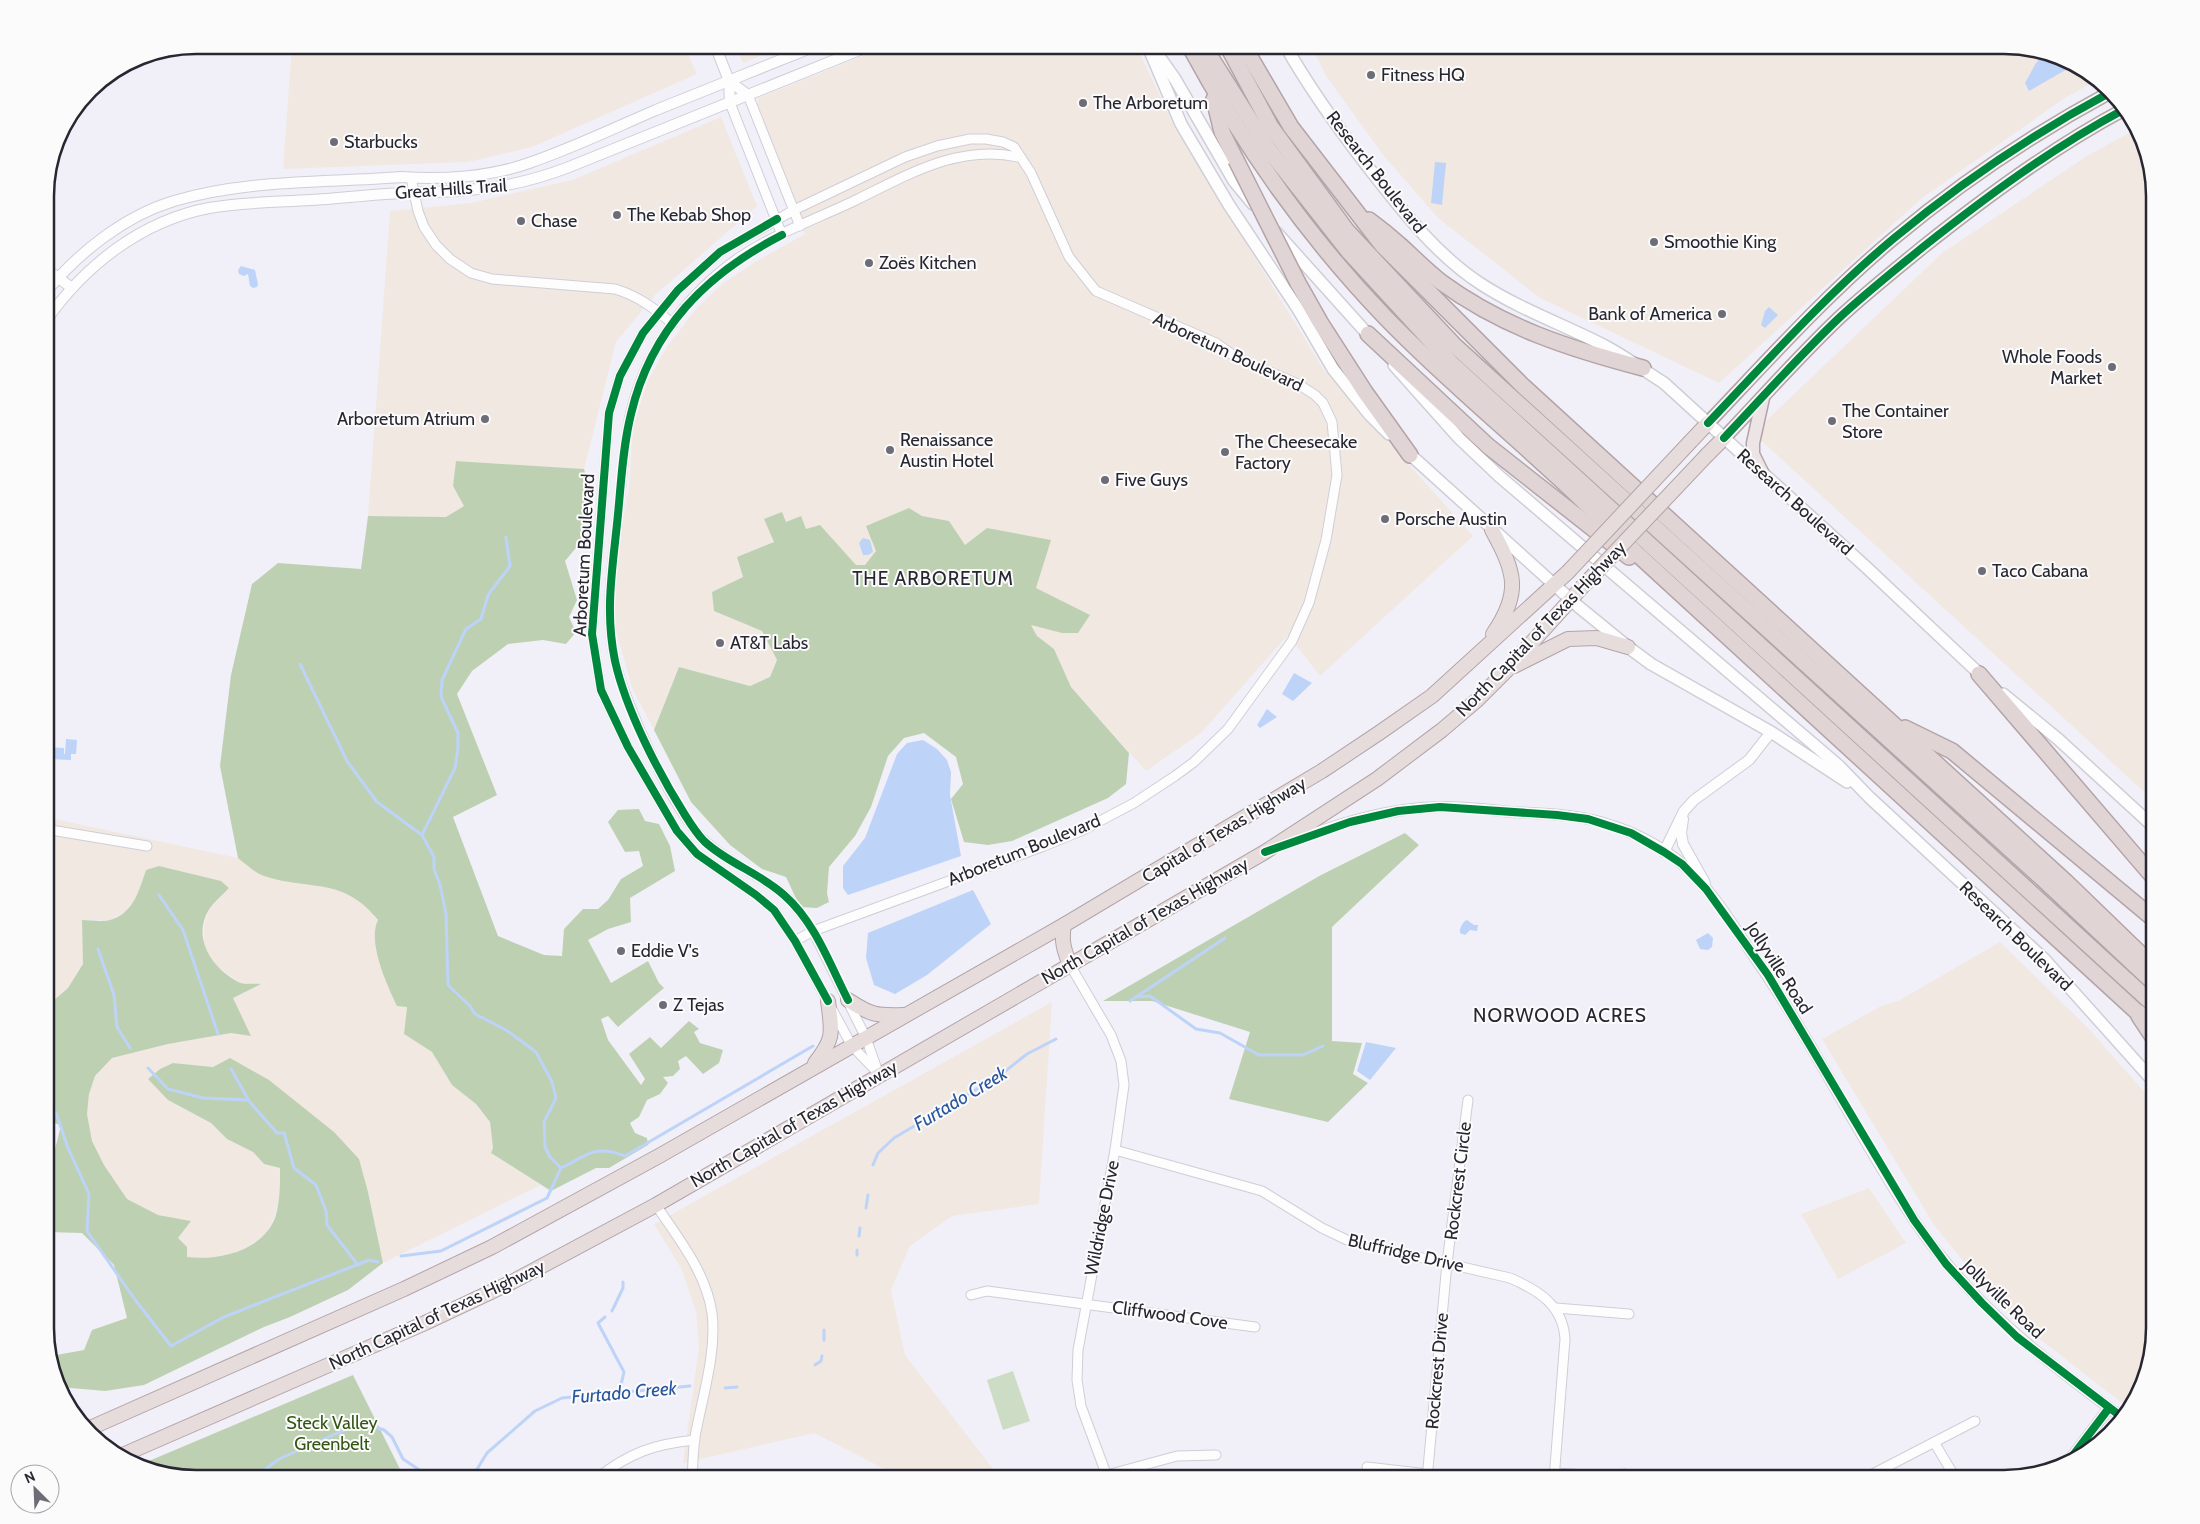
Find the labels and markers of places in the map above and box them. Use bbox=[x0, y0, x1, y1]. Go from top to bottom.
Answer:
place label: Fitness HQ bbox=[1381, 64, 1465, 86]
marker: Fitness HQ bbox=[1365, 69, 1377, 81]
place label: The Arboretum bbox=[1093, 92, 1208, 114]
marker: The Arboretum bbox=[1077, 97, 1089, 109]
place label: Starbucks bbox=[344, 131, 418, 153]
marker: Starbucks bbox=[328, 136, 340, 148]
place label: The Kebab Shop bbox=[627, 204, 751, 226]
marker: The Kebab Shop bbox=[611, 209, 623, 221]
place label: Chase bbox=[531, 210, 577, 232]
marker: Chase bbox=[515, 215, 527, 227]
place label: Smoothie King bbox=[1664, 231, 1777, 253]
marker: Smoothie King bbox=[1648, 236, 1660, 248]
place label: Zoës Kitchen bbox=[879, 252, 977, 274]
marker: Zoës Kitchen bbox=[863, 257, 875, 269]
place label: Bank of America bbox=[1588, 303, 1712, 325]
marker: Bank of America bbox=[1716, 308, 1728, 320]
place label: Whole Foods Market bbox=[2002, 346, 2102, 389]
marker: Whole Foods Market bbox=[2106, 361, 2118, 373]
place label: The Container Store bbox=[1842, 400, 1949, 443]
place label: Arboretum Atrium bbox=[337, 408, 475, 430]
marker: Arboretum Atrium bbox=[479, 413, 491, 425]
marker: The Container Store bbox=[1826, 415, 1838, 427]
place label: Renaissance Austin Hotel bbox=[900, 429, 994, 472]
place label: The Cheesecake Factory bbox=[1235, 431, 1357, 474]
marker: Renaissance Austin Hotel bbox=[884, 444, 896, 456]
marker: The Cheesecake Factory bbox=[1219, 446, 1231, 458]
place label: Five Guys bbox=[1115, 469, 1188, 491]
marker: Five Guys bbox=[1099, 474, 1111, 486]
place label: Porsche Austin bbox=[1395, 508, 1507, 530]
marker: Porsche Austin bbox=[1379, 513, 1391, 525]
place label: Taco Cabana bbox=[1992, 560, 2089, 582]
marker: Taco Cabana bbox=[1976, 565, 1988, 577]
place label: AT&T Labs bbox=[730, 632, 808, 654]
marker: AT&T Labs bbox=[714, 637, 726, 649]
place label: Eddie V's bbox=[631, 940, 699, 962]
marker: Eddie V's bbox=[615, 945, 627, 957]
place label: Z Tejas bbox=[673, 994, 724, 1016]
marker: Z Tejas bbox=[657, 999, 669, 1011]

